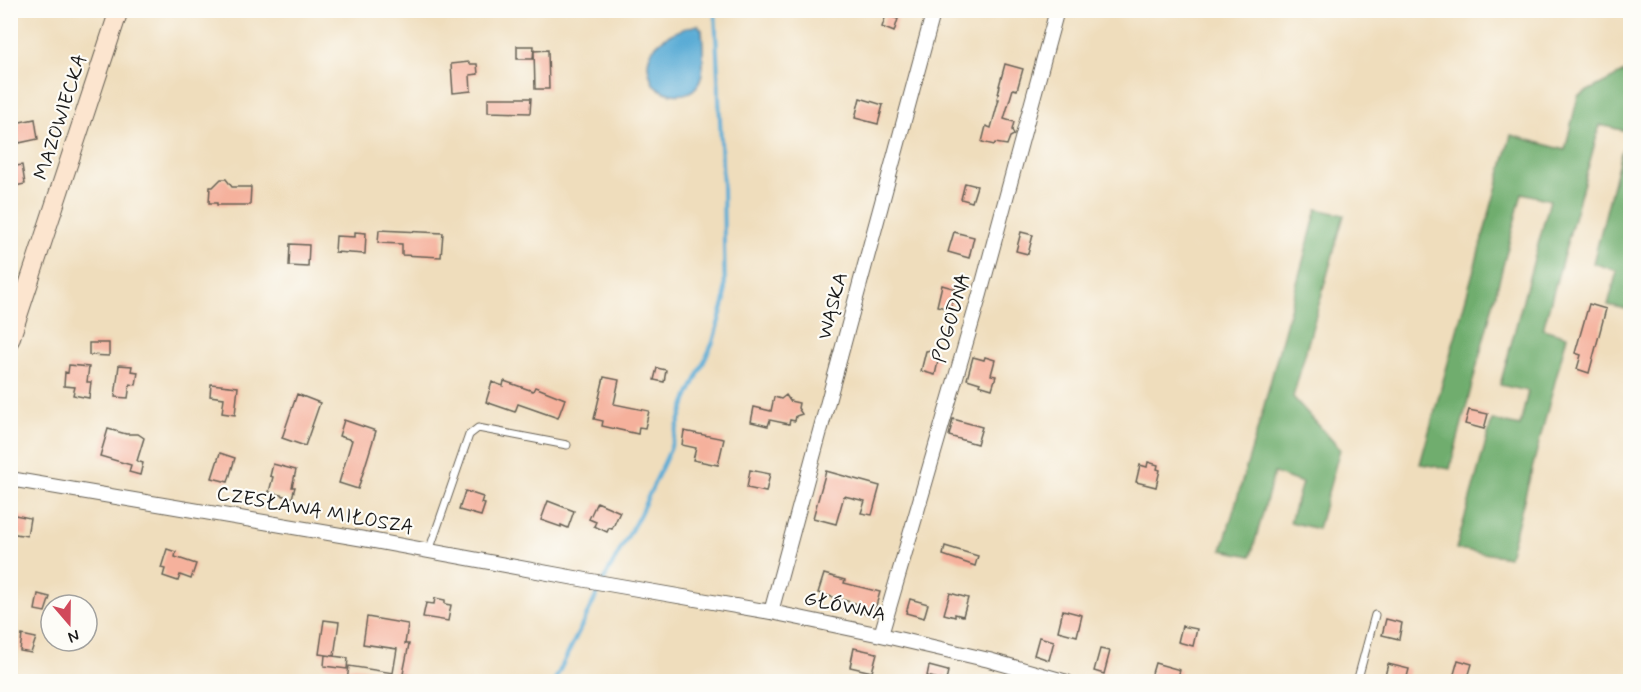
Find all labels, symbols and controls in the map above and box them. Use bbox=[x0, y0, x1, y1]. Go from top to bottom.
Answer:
street label: MAZOWIECKA bbox=[28, 51, 94, 183]
street label: WĄSKA bbox=[811, 269, 855, 343]
street label: POGODNA bbox=[926, 270, 978, 366]
street label: CZESŁAWA MIŁOSZA bbox=[214, 480, 416, 542]
street label: GŁÓWNA bbox=[801, 585, 889, 629]
north arrow bbox=[39, 593, 99, 653]
text: N bbox=[65, 624, 82, 647]

